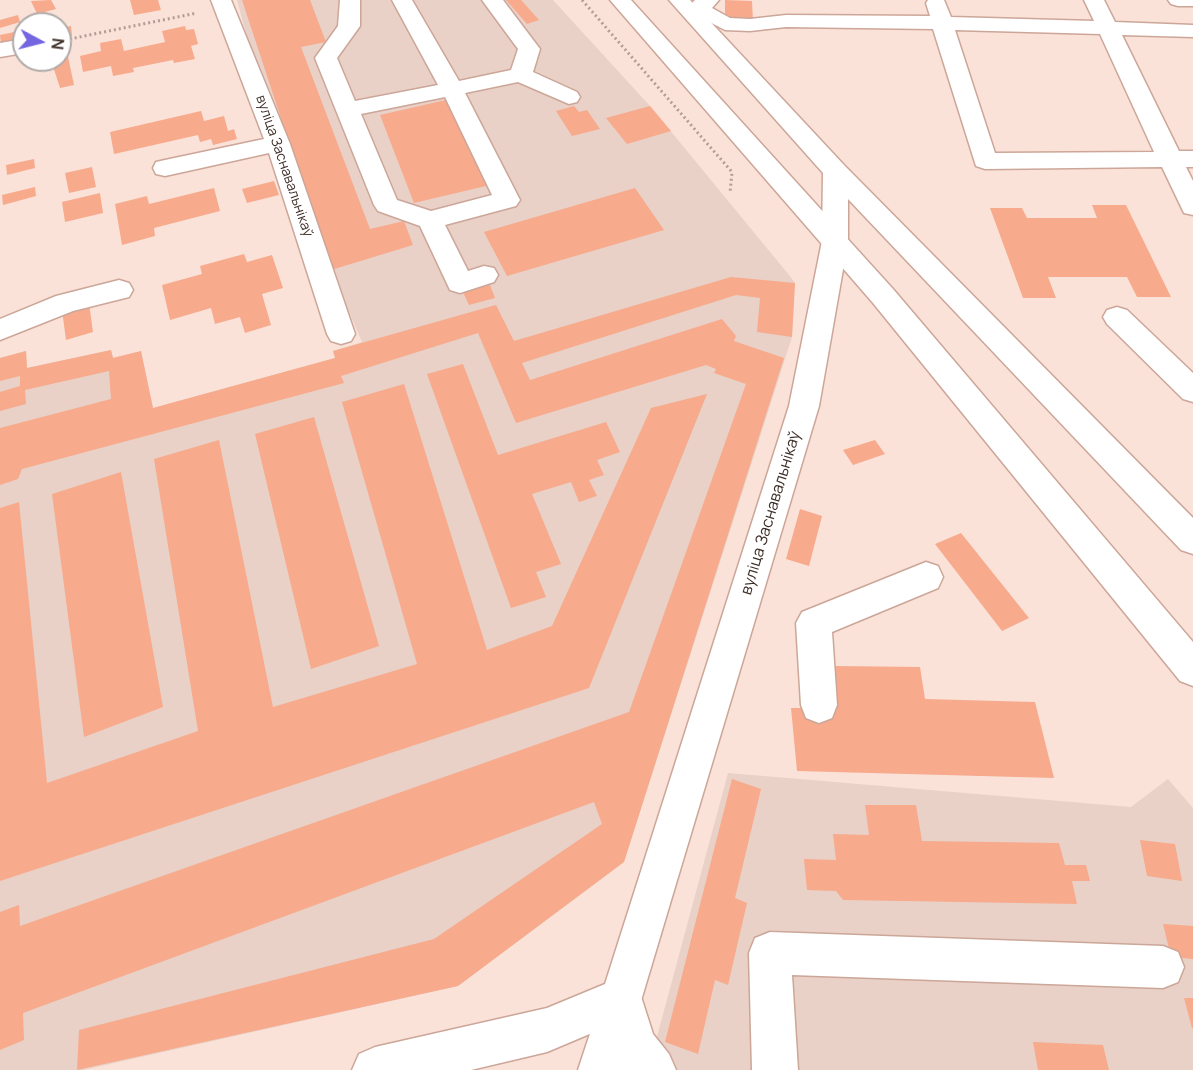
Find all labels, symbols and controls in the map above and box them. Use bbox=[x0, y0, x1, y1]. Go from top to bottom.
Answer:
north arrow bbox=[12, 12, 72, 72]
text: N bbox=[46, 37, 69, 51]
street label: вуліца Заснавальнікаў bbox=[252, 93, 316, 239]
street label: вуліца Заснавальнікаў bbox=[737, 429, 805, 597]

